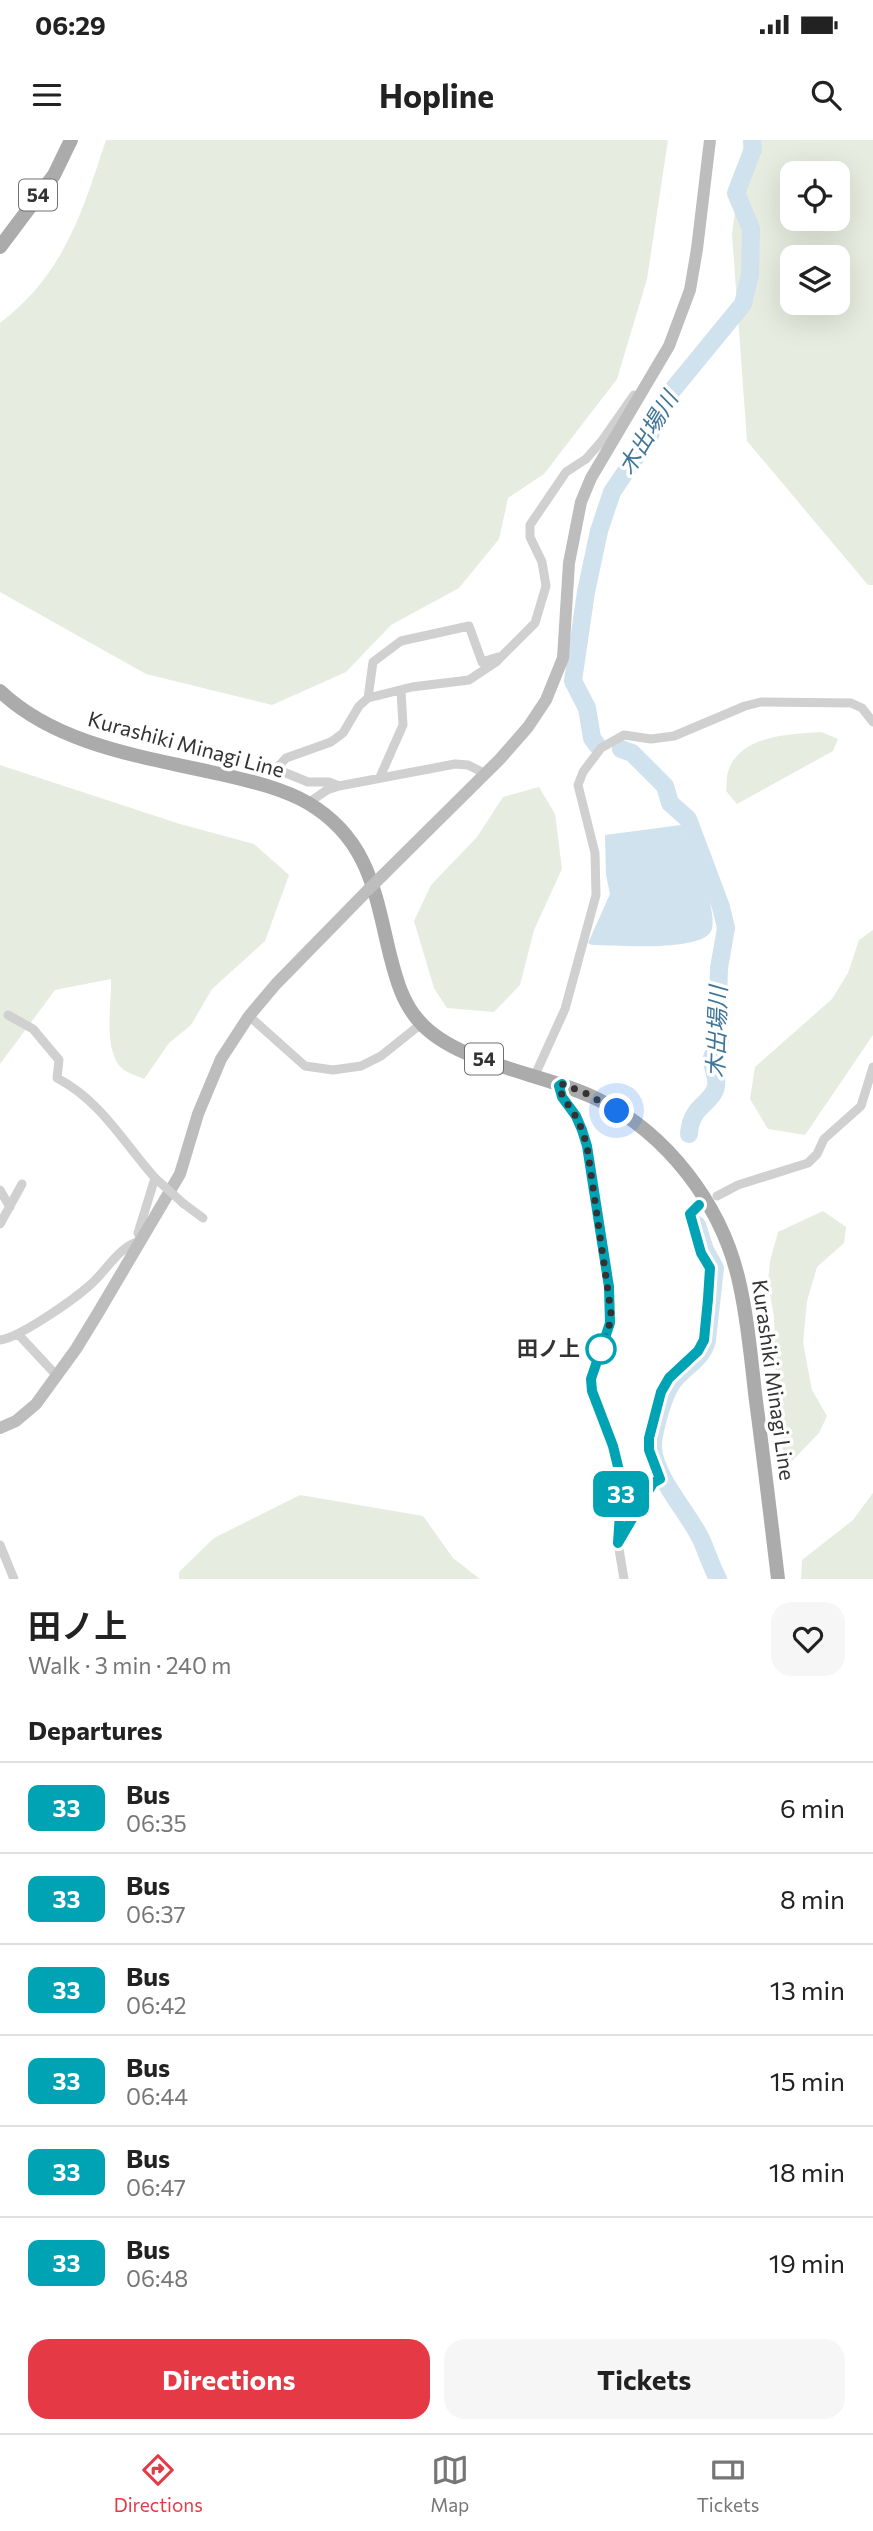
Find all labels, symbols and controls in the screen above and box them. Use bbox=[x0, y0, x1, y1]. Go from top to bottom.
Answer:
text: 06:29 bbox=[35, 9, 106, 40]
text: Hopline bbox=[379, 75, 494, 115]
icon: menu bbox=[28, 76, 66, 114]
icon: search bbox=[807, 76, 845, 114]
map controls bbox=[780, 161, 850, 315]
button: locate bbox=[780, 161, 850, 231]
road number: 54 bbox=[19, 180, 57, 210]
button: layers bbox=[780, 245, 850, 315]
water label: 木出場川 bbox=[611, 383, 684, 479]
street label: Kurashiki Minagi Line bbox=[85, 705, 287, 782]
water label: 木出場川 bbox=[700, 983, 732, 1078]
road number: 54 bbox=[465, 1043, 503, 1074]
your location bbox=[599, 1093, 634, 1128]
street label: Kurashiki Minagi Line bbox=[748, 1278, 801, 1482]
marker: 田ノ上 bbox=[586, 1334, 616, 1364]
place label: 田ノ上 bbox=[517, 1335, 580, 1360]
line badge: 33 bbox=[590, 1471, 652, 1517]
text: 33 bbox=[607, 1479, 635, 1508]
button: heart bbox=[771, 1602, 845, 1676]
text: 田ノ上 bbox=[28, 1604, 127, 1645]
text: Walk · 3 min · 240 m bbox=[28, 1651, 231, 1679]
text: Departures bbox=[28, 1714, 163, 1745]
text: Bus bbox=[126, 1778, 170, 1809]
text: 6 min bbox=[780, 1792, 845, 1823]
text: 33 bbox=[53, 1793, 80, 1822]
text: 06:35 bbox=[126, 1809, 187, 1837]
text: Bus bbox=[126, 1869, 170, 1900]
text: 8 min bbox=[780, 1883, 845, 1914]
text: 33 bbox=[53, 1884, 80, 1913]
text: 06:37 bbox=[126, 1900, 186, 1928]
text: Bus bbox=[126, 1960, 170, 1991]
text: 13 min bbox=[770, 1974, 845, 2005]
text: 33 bbox=[53, 1975, 80, 2004]
text: 06:42 bbox=[126, 1991, 187, 2019]
text: Bus bbox=[126, 2051, 170, 2082]
text: 15 min bbox=[770, 2065, 845, 2096]
text: 33 bbox=[53, 2066, 80, 2095]
text: 06:44 bbox=[126, 2082, 188, 2110]
text: Bus bbox=[126, 2142, 170, 2173]
text: 18 min bbox=[769, 2156, 845, 2187]
text: 33 bbox=[53, 2157, 80, 2186]
text: 06:47 bbox=[126, 2173, 186, 2201]
text: Bus bbox=[126, 2233, 170, 2264]
text: 19 min bbox=[769, 2247, 845, 2278]
text: 33 bbox=[53, 2248, 80, 2277]
text: 06:48 bbox=[126, 2264, 188, 2292]
button: Directions bbox=[28, 2339, 430, 2419]
button: Tickets bbox=[444, 2339, 845, 2419]
tab: Directions bbox=[114, 2451, 203, 2516]
tab: Map bbox=[430, 2451, 469, 2516]
tab: Tickets bbox=[697, 2451, 759, 2516]

